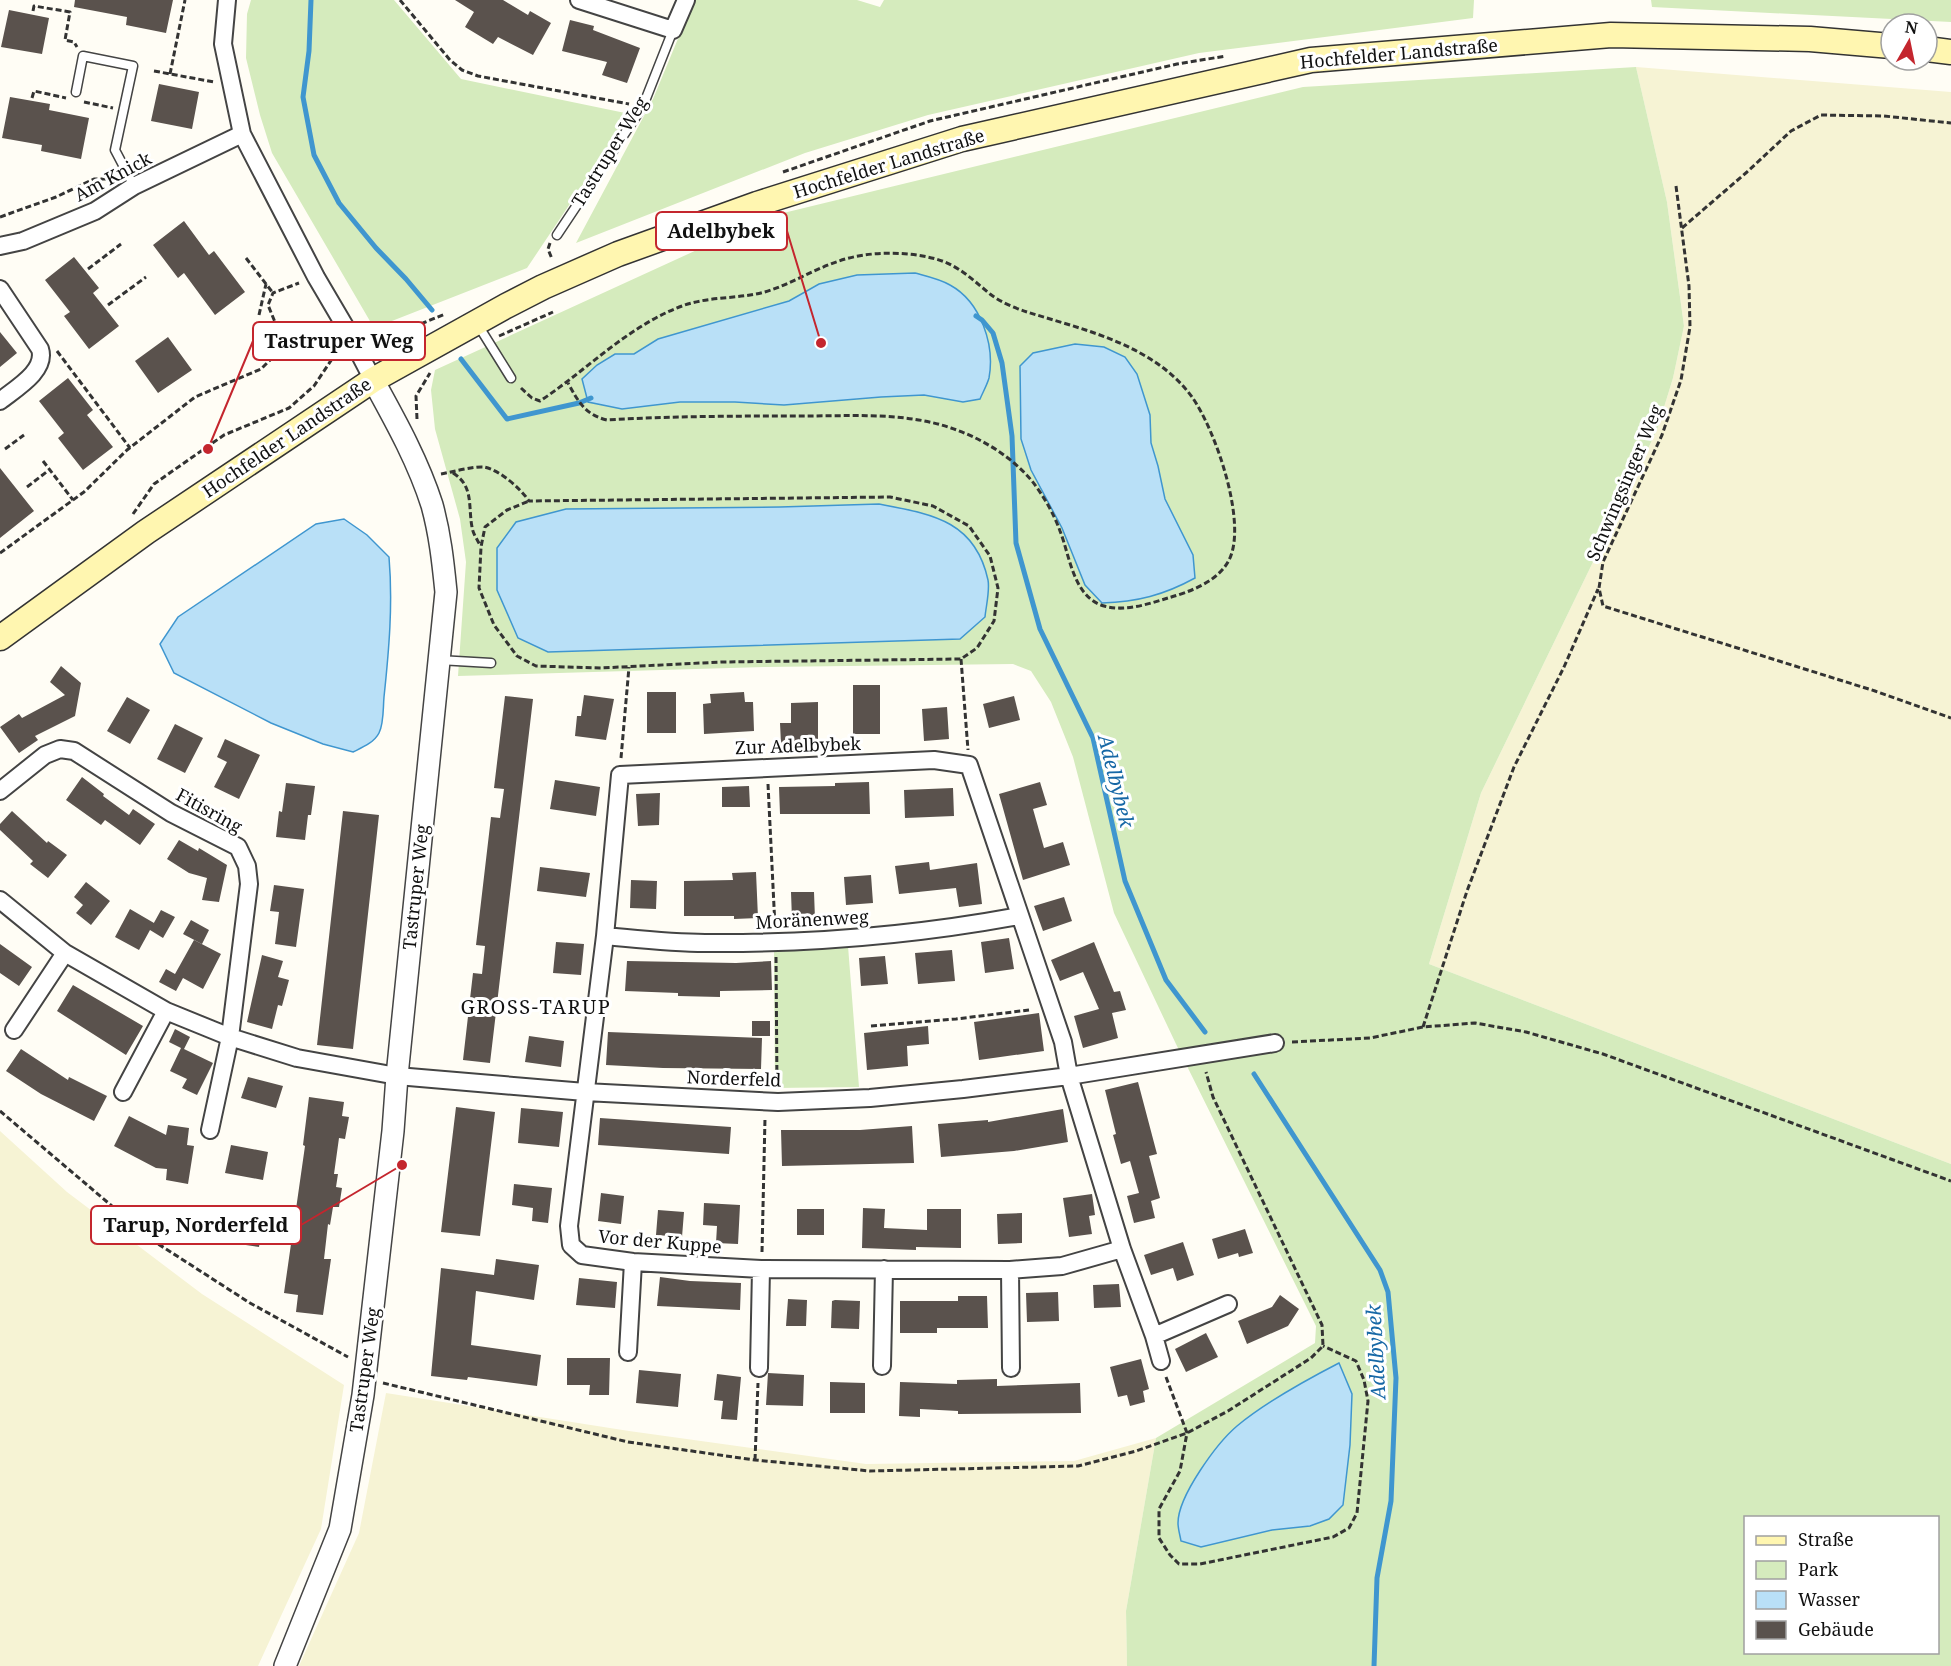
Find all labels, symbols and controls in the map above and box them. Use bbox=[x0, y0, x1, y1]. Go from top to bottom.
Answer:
north arrow bbox=[1879, 12, 1939, 72]
text: N bbox=[1903, 15, 1920, 39]
street label: Hochfelder Landstraße bbox=[1299, 32, 1499, 74]
street label: Tastruper Weg bbox=[566, 91, 653, 211]
street label: Hochfelder Landstraße bbox=[790, 123, 987, 204]
street label: Am Knick bbox=[70, 146, 156, 206]
callout: Adelbybek bbox=[656, 212, 787, 250]
text: Adelbybek bbox=[667, 217, 775, 244]
callout: Tastruper Weg bbox=[253, 322, 425, 360]
text: Tastruper Weg bbox=[265, 327, 414, 354]
street label: Hochfelder Landstraße bbox=[197, 372, 375, 503]
street label: Schwingsinger Weg bbox=[1580, 400, 1668, 564]
water label: Adelbybek bbox=[1091, 730, 1141, 831]
street label: Zur Adelbybek bbox=[735, 731, 862, 759]
street label: Fitisring bbox=[172, 782, 247, 838]
street label: Tastruper Weg bbox=[396, 823, 434, 951]
street label: Moränenweg bbox=[755, 904, 869, 934]
district label: GROSS-TARUP bbox=[461, 993, 611, 1020]
street label: Norderfeld bbox=[686, 1064, 782, 1092]
callout: Tarup, Norderfeld bbox=[91, 1206, 301, 1244]
text: Tarup, Norderfeld bbox=[103, 1211, 289, 1238]
street label: Vor der Kuppe bbox=[597, 1224, 723, 1258]
water label: Adelbybek bbox=[1359, 1303, 1392, 1402]
street label: Tastruper Weg bbox=[343, 1306, 385, 1434]
legend bbox=[1744, 1516, 1939, 1654]
text: Straße bbox=[1798, 1527, 1854, 1551]
text: Park bbox=[1798, 1557, 1838, 1581]
text: Wasser bbox=[1798, 1587, 1861, 1611]
text: Gebäude bbox=[1798, 1617, 1874, 1641]

